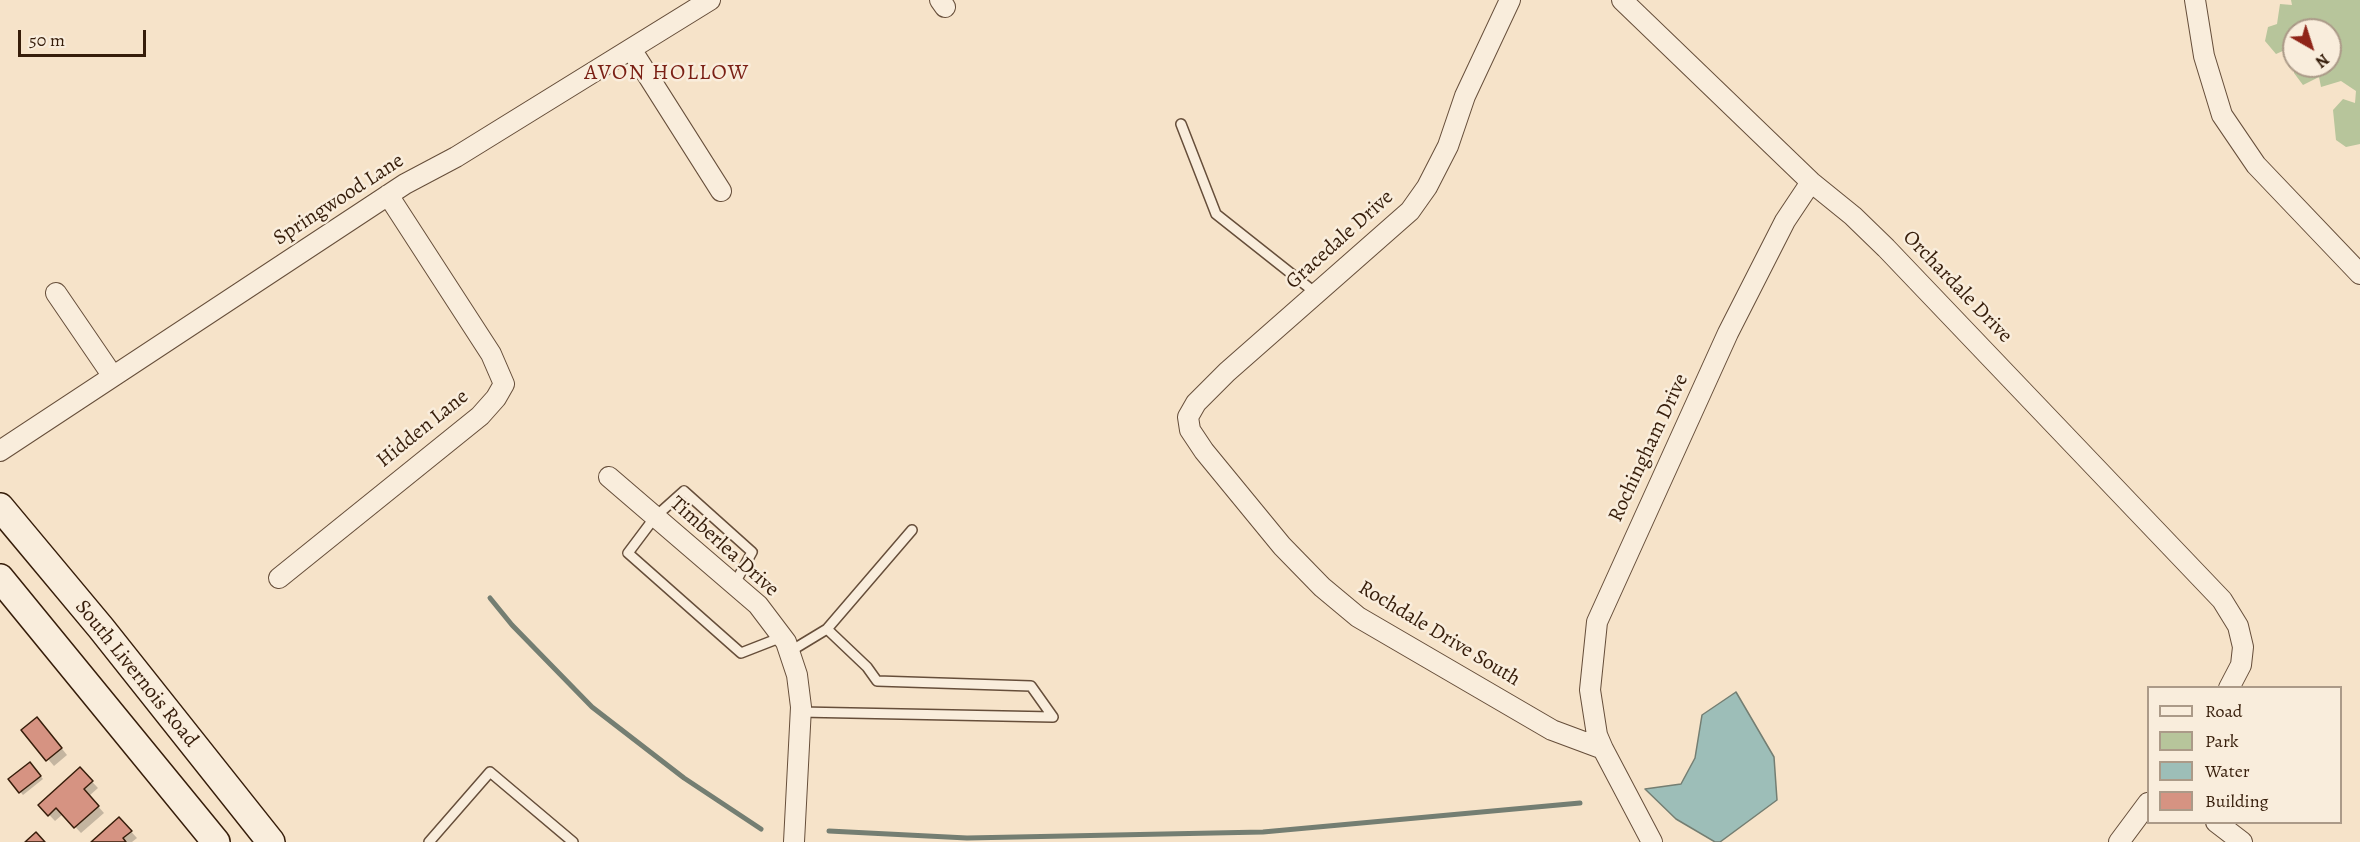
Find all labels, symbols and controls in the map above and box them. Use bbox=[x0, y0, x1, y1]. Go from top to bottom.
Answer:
scale bar bbox=[21, 18, 148, 56]
north arrow bbox=[2282, 18, 2342, 78]
text: 50 m bbox=[29, 28, 65, 52]
text: N bbox=[2311, 48, 2334, 73]
district label: AVON HOLLOW bbox=[584, 61, 750, 87]
street label: Springwood Lane bbox=[269, 148, 409, 252]
street label: Gracedale Drive bbox=[1281, 185, 1399, 295]
street label: Orchardale Drive bbox=[1897, 225, 2017, 349]
street label: Rochingham Drive bbox=[1604, 370, 1694, 526]
street label: Hidden Lane bbox=[372, 384, 474, 474]
street label: Timberlea Drive bbox=[664, 491, 784, 603]
street label: Rochdale Drive South bbox=[1353, 576, 1525, 692]
street label: South Livernois Road bbox=[69, 595, 203, 753]
legend bbox=[2147, 686, 2342, 824]
text: Road bbox=[2205, 699, 2242, 723]
text: Park bbox=[2205, 729, 2239, 753]
text: Water bbox=[2205, 759, 2250, 783]
text: Building bbox=[2205, 789, 2269, 813]

